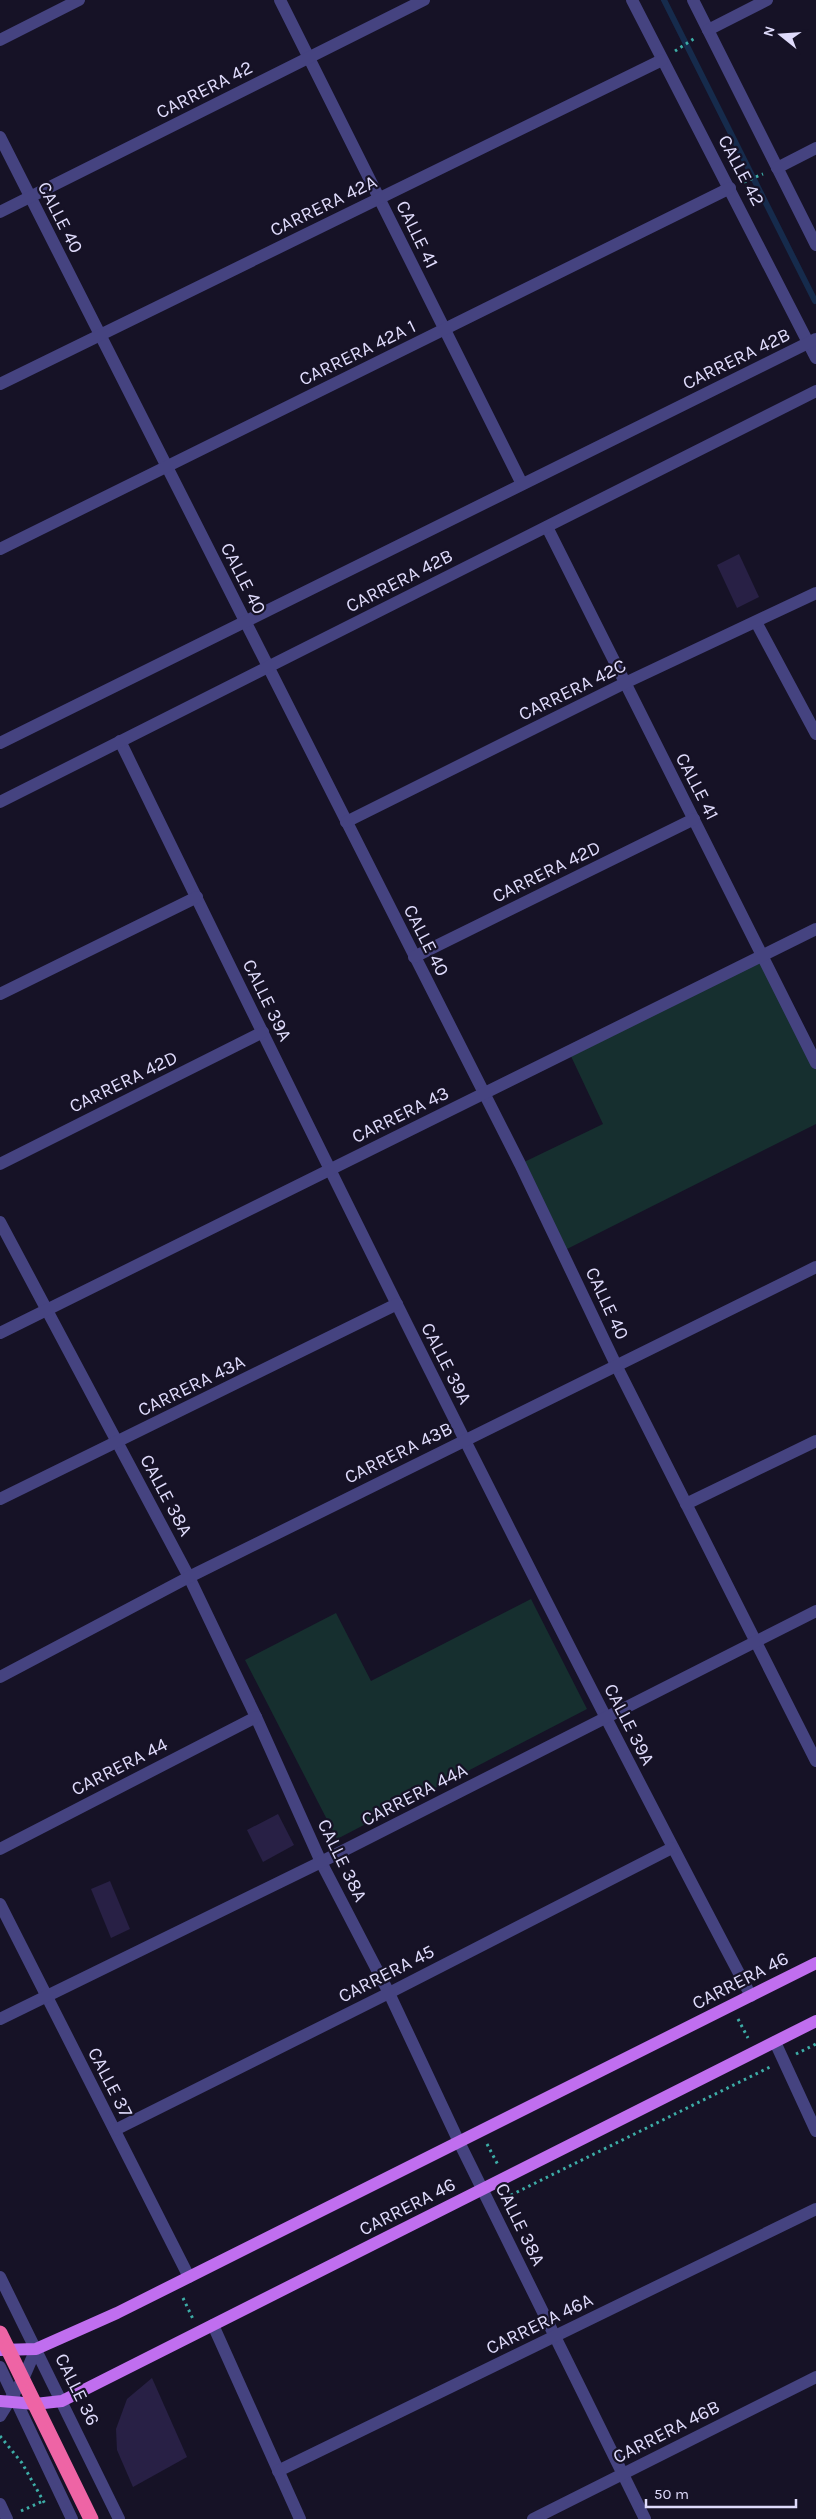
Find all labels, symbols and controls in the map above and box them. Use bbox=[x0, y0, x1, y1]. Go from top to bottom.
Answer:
north arrow bbox=[756, 10, 806, 60]
text: N bbox=[759, 24, 779, 39]
street label: CARRERA 42 bbox=[153, 56, 256, 124]
street label: CALLE 42 bbox=[713, 131, 769, 210]
street label: CARRERA 42A bbox=[266, 171, 381, 241]
street label: CALLE 40 bbox=[33, 178, 87, 257]
street label: CALLE 41 bbox=[391, 197, 443, 272]
street label: CARRERA 42A 1 bbox=[296, 315, 419, 391]
street label: CARRERA 42B bbox=[679, 323, 794, 394]
street label: CALLE 40 bbox=[216, 539, 270, 618]
street label: CARRERA 42B bbox=[342, 545, 457, 617]
street label: CARRERA 42C bbox=[515, 654, 630, 725]
street label: CALLE 41 bbox=[671, 749, 723, 824]
street label: CARRERA 42D bbox=[489, 836, 604, 908]
street label: CALLE 40 bbox=[399, 901, 453, 980]
street label: CALLE 39A bbox=[238, 956, 296, 1045]
street label: CARRERA 42D bbox=[66, 1046, 181, 1118]
street label: CARRERA 43 bbox=[348, 1082, 453, 1148]
street label: CALLE 40 bbox=[581, 1264, 633, 1343]
street label: CALLE 39A bbox=[416, 1319, 476, 1408]
street label: CARRERA 43A bbox=[134, 1350, 249, 1421]
street label: CARRERA 43B bbox=[341, 1417, 456, 1488]
street label: CALLE 38A bbox=[135, 1451, 197, 1540]
street label: CALLE 39A bbox=[599, 1680, 659, 1769]
street label: CARRERA 44 bbox=[68, 1733, 171, 1800]
street label: CARRERA 44A bbox=[358, 1759, 471, 1831]
street label: CALLE 38A bbox=[313, 1815, 372, 1905]
street label: CARRERA 45 bbox=[335, 1940, 438, 2008]
street label: CARRERA 46 bbox=[689, 1947, 792, 2015]
street label: CALLE 37 bbox=[83, 2044, 137, 2121]
street label: CARRERA 46 bbox=[356, 2173, 459, 2241]
street label: CALLE 38A bbox=[491, 2179, 550, 2269]
street label: CARRERA 46A bbox=[482, 2289, 596, 2359]
street label: CALLE 36 bbox=[50, 2350, 104, 2429]
street label: CARRERA 46B bbox=[609, 2396, 724, 2468]
scale bar bbox=[646, 2476, 796, 2508]
text: 50 m bbox=[654, 2485, 689, 2503]

